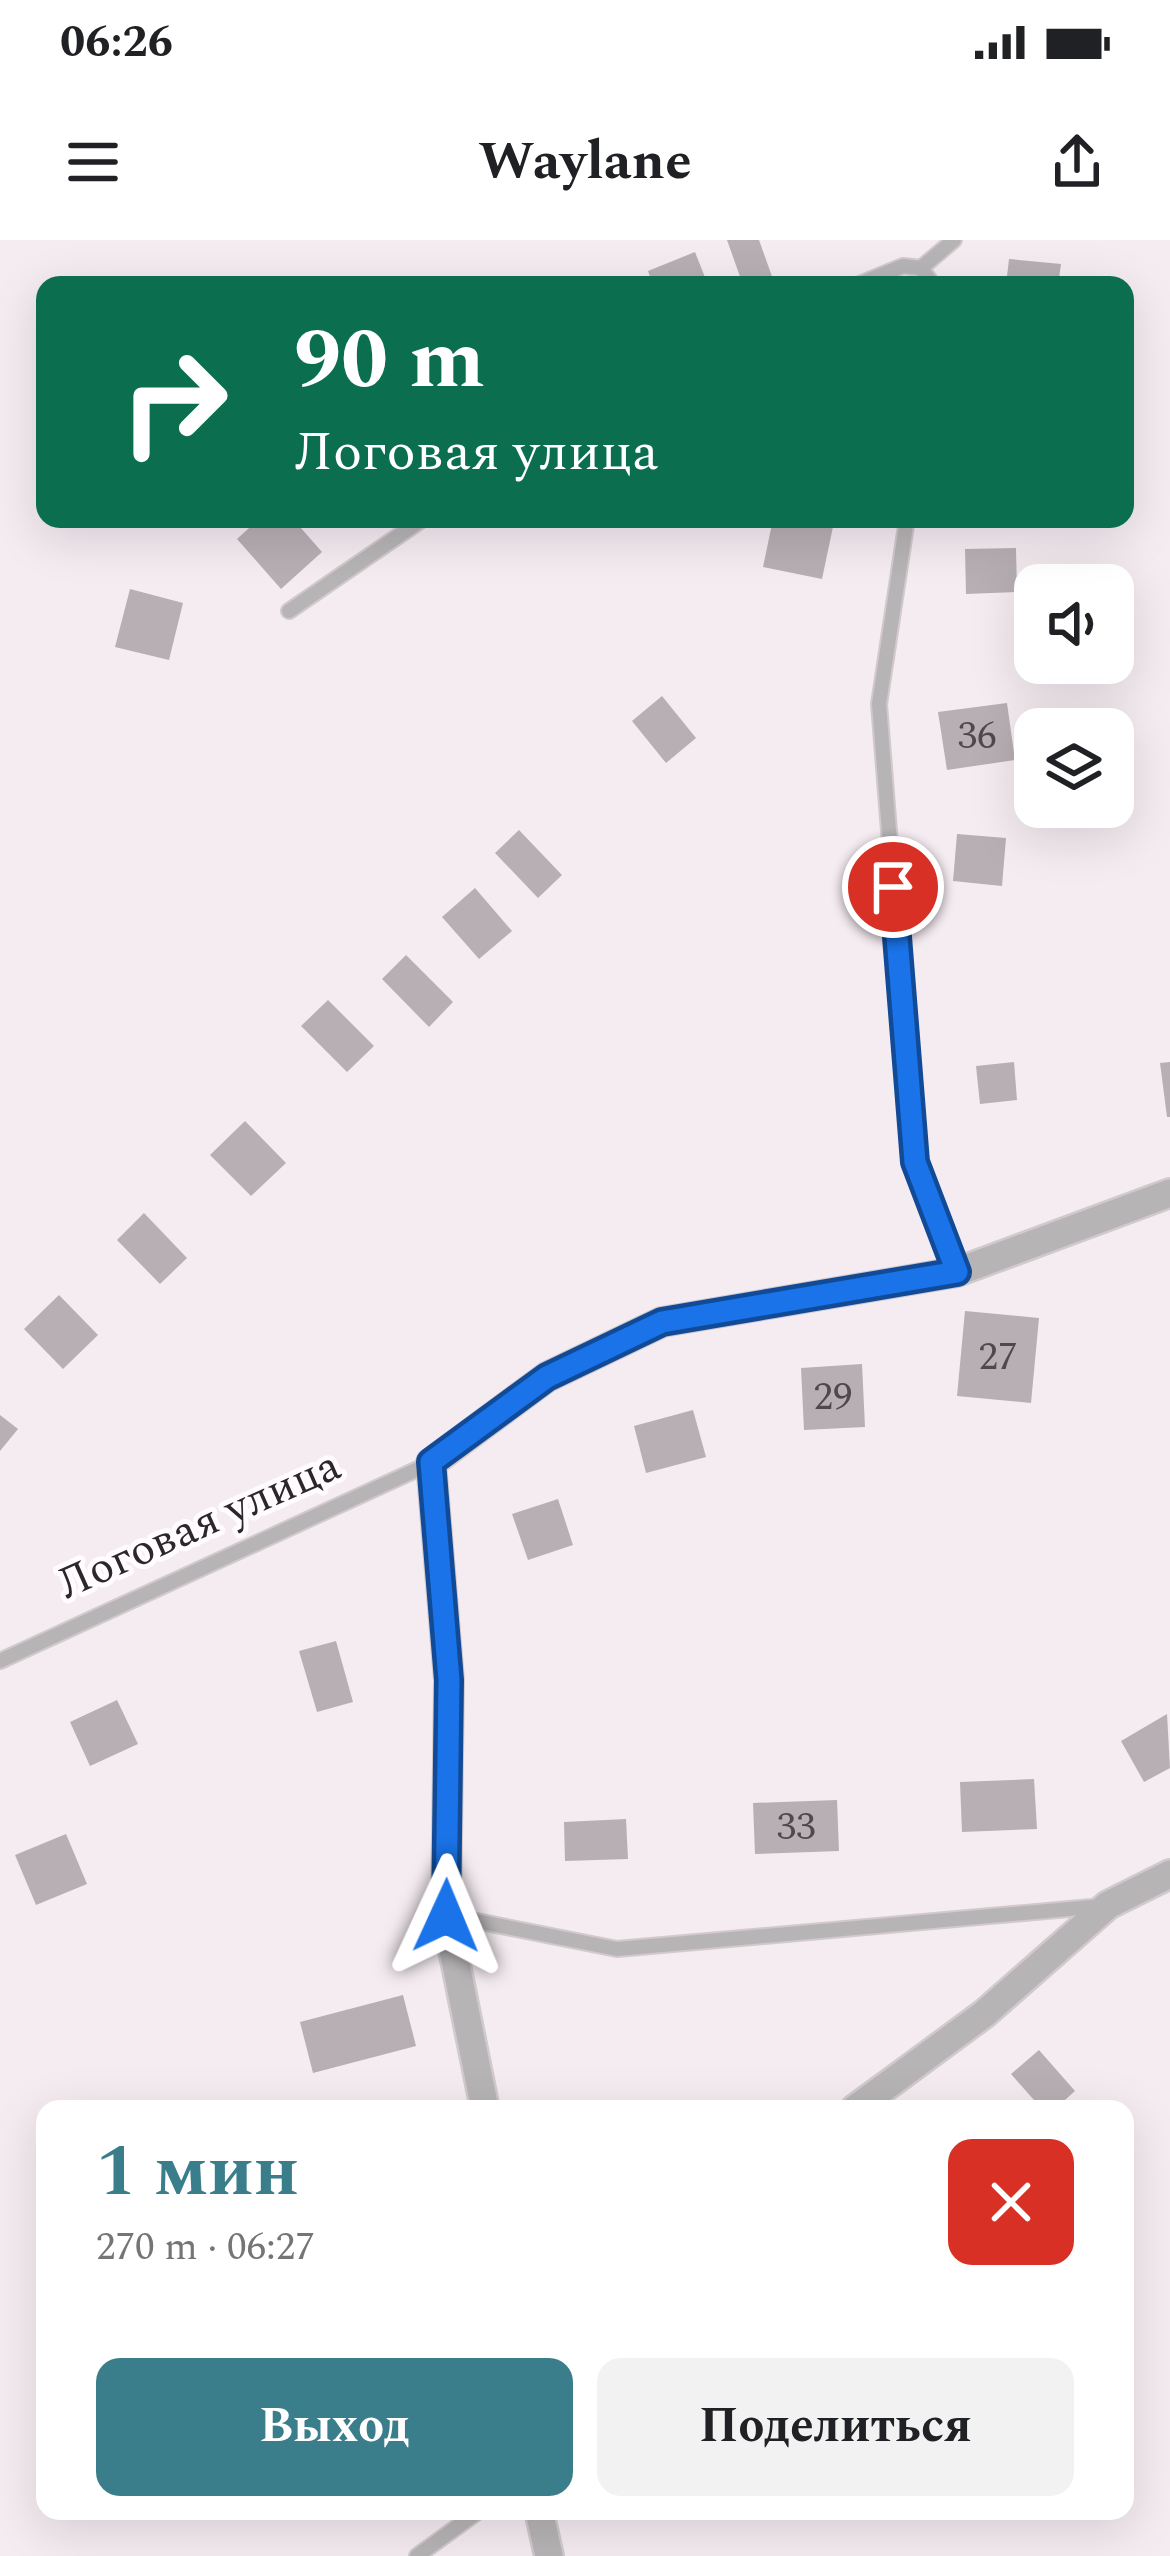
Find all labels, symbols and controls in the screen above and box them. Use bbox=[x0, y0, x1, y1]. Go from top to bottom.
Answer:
text: 06:26 bbox=[60, 8, 173, 77]
text: Waylane bbox=[478, 121, 692, 203]
icon: menu bbox=[60, 129, 126, 195]
icon: share bbox=[1044, 129, 1110, 195]
text: 90 m bbox=[294, 297, 485, 425]
icon: right bbox=[96, 324, 252, 480]
text: Логовая улица bbox=[294, 412, 659, 494]
map controls bbox=[1014, 564, 1134, 828]
button: sound bbox=[1014, 564, 1134, 684]
house number: 36 bbox=[957, 707, 997, 766]
button: layers bbox=[1014, 708, 1134, 828]
pin bbox=[842, 836, 944, 938]
icon: arrive bbox=[860, 854, 926, 920]
house number: 27 bbox=[978, 1328, 1018, 1387]
house number: 29 bbox=[813, 1368, 853, 1427]
street label: Логовая улица bbox=[46, 1432, 352, 1618]
house number: 33 bbox=[776, 1798, 816, 1857]
position arrow bbox=[383, 1853, 509, 1979]
text: 1 мин bbox=[96, 2118, 299, 2227]
button: close bbox=[948, 2139, 1074, 2265]
text: 270 m · 06:27 bbox=[96, 2218, 315, 2277]
button: Выход bbox=[96, 2358, 573, 2496]
button: Поделиться bbox=[597, 2358, 1074, 2496]

